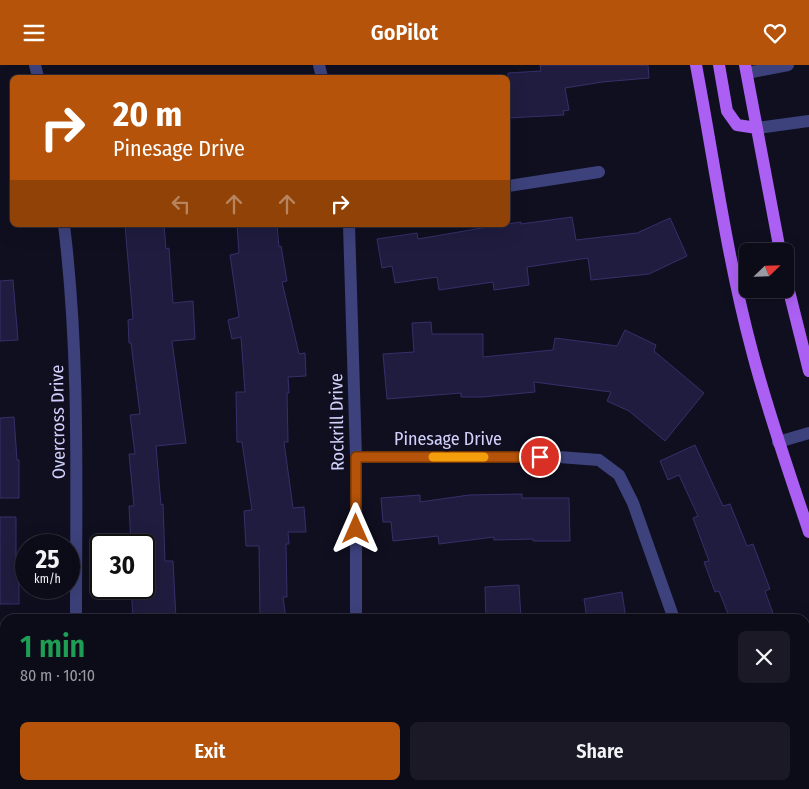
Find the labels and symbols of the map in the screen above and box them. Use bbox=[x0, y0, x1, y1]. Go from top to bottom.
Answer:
north arrow bbox=[739, 243, 794, 297]
street label: Overcross Drive bbox=[46, 365, 70, 479]
street label: Rockrill Drive bbox=[325, 373, 349, 471]
street label: Pinesage Drive bbox=[394, 428, 502, 450]
pin bbox=[519, 436, 561, 478]
position arrow bbox=[329, 502, 381, 554]
speed limit sign: 30 bbox=[90, 534, 155, 599]

